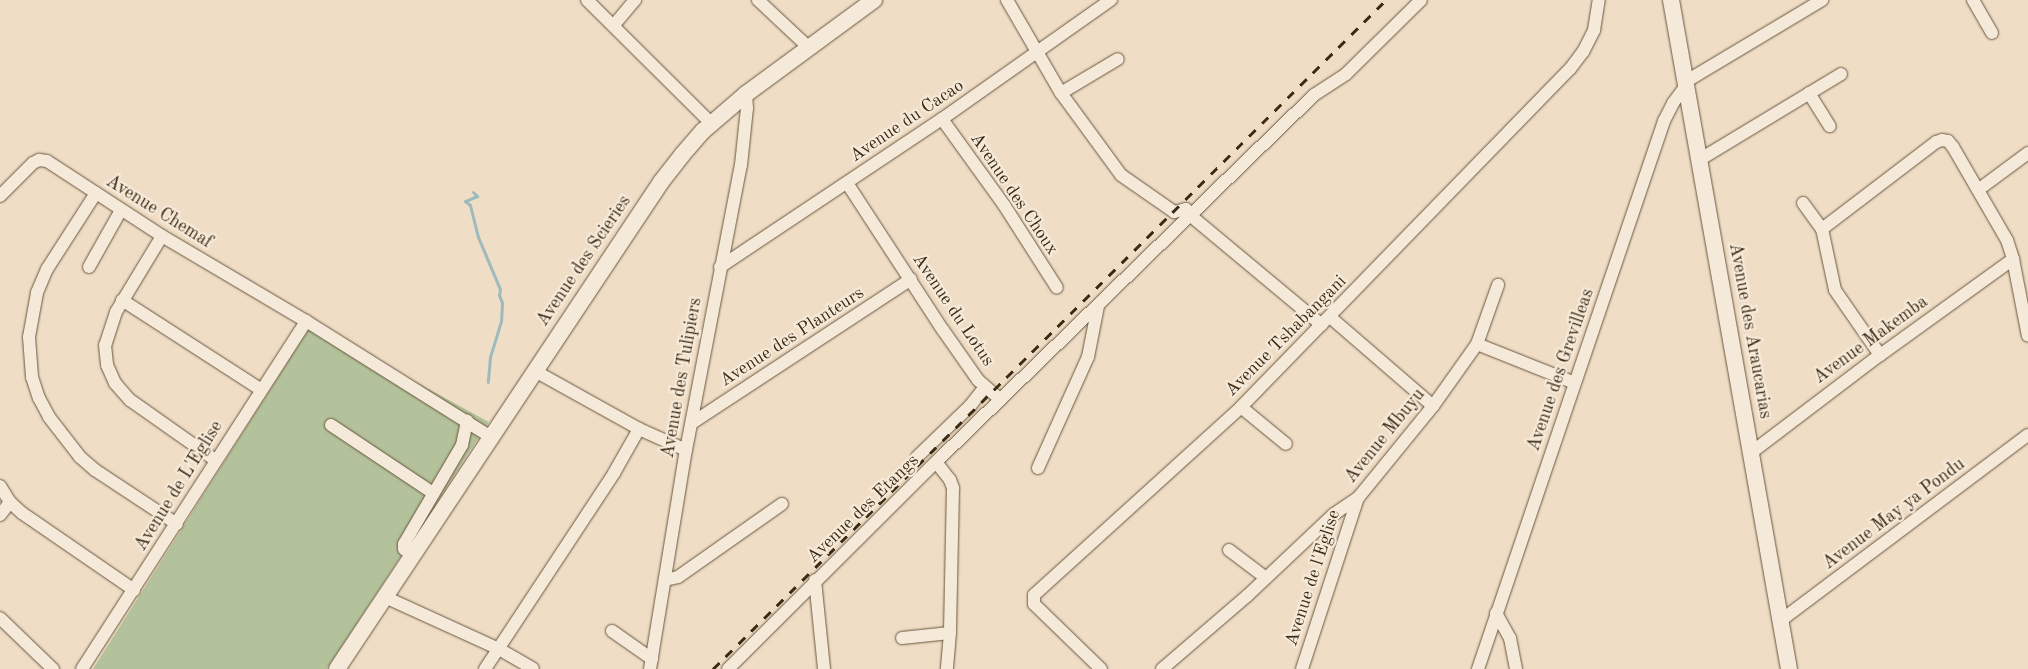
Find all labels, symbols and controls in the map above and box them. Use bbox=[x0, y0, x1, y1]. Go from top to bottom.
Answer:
street label: Avenue du Cacao bbox=[846, 75, 968, 167]
street label: Avenue des Choux bbox=[965, 129, 1063, 259]
street label: Avenue Chemaf bbox=[102, 171, 216, 253]
street label: Avenue des Scieries bbox=[532, 191, 636, 331]
street label: Avenue des Araucarias bbox=[1724, 241, 1776, 421]
street label: Avenue du Lotus bbox=[907, 250, 999, 370]
street label: Avenue Tshabangani bbox=[1221, 271, 1351, 401]
street label: Avenue des Planteurs bbox=[716, 282, 868, 392]
street label: Avenue des Grevilleas bbox=[1523, 286, 1599, 454]
street label: Avenue Makemba bbox=[1810, 291, 1932, 389]
street label: Avenue des Tulipiers bbox=[657, 296, 707, 460]
street label: Avenue Mbuyu bbox=[1340, 384, 1430, 488]
street label: Avenue de L'Eglise bbox=[130, 417, 228, 555]
street label: Avenue des Etangs bbox=[802, 450, 924, 568]
street label: Avenue May ya Pondu bbox=[1819, 454, 1969, 574]
street label: Avenue de l'Eglise bbox=[1281, 507, 1345, 649]

